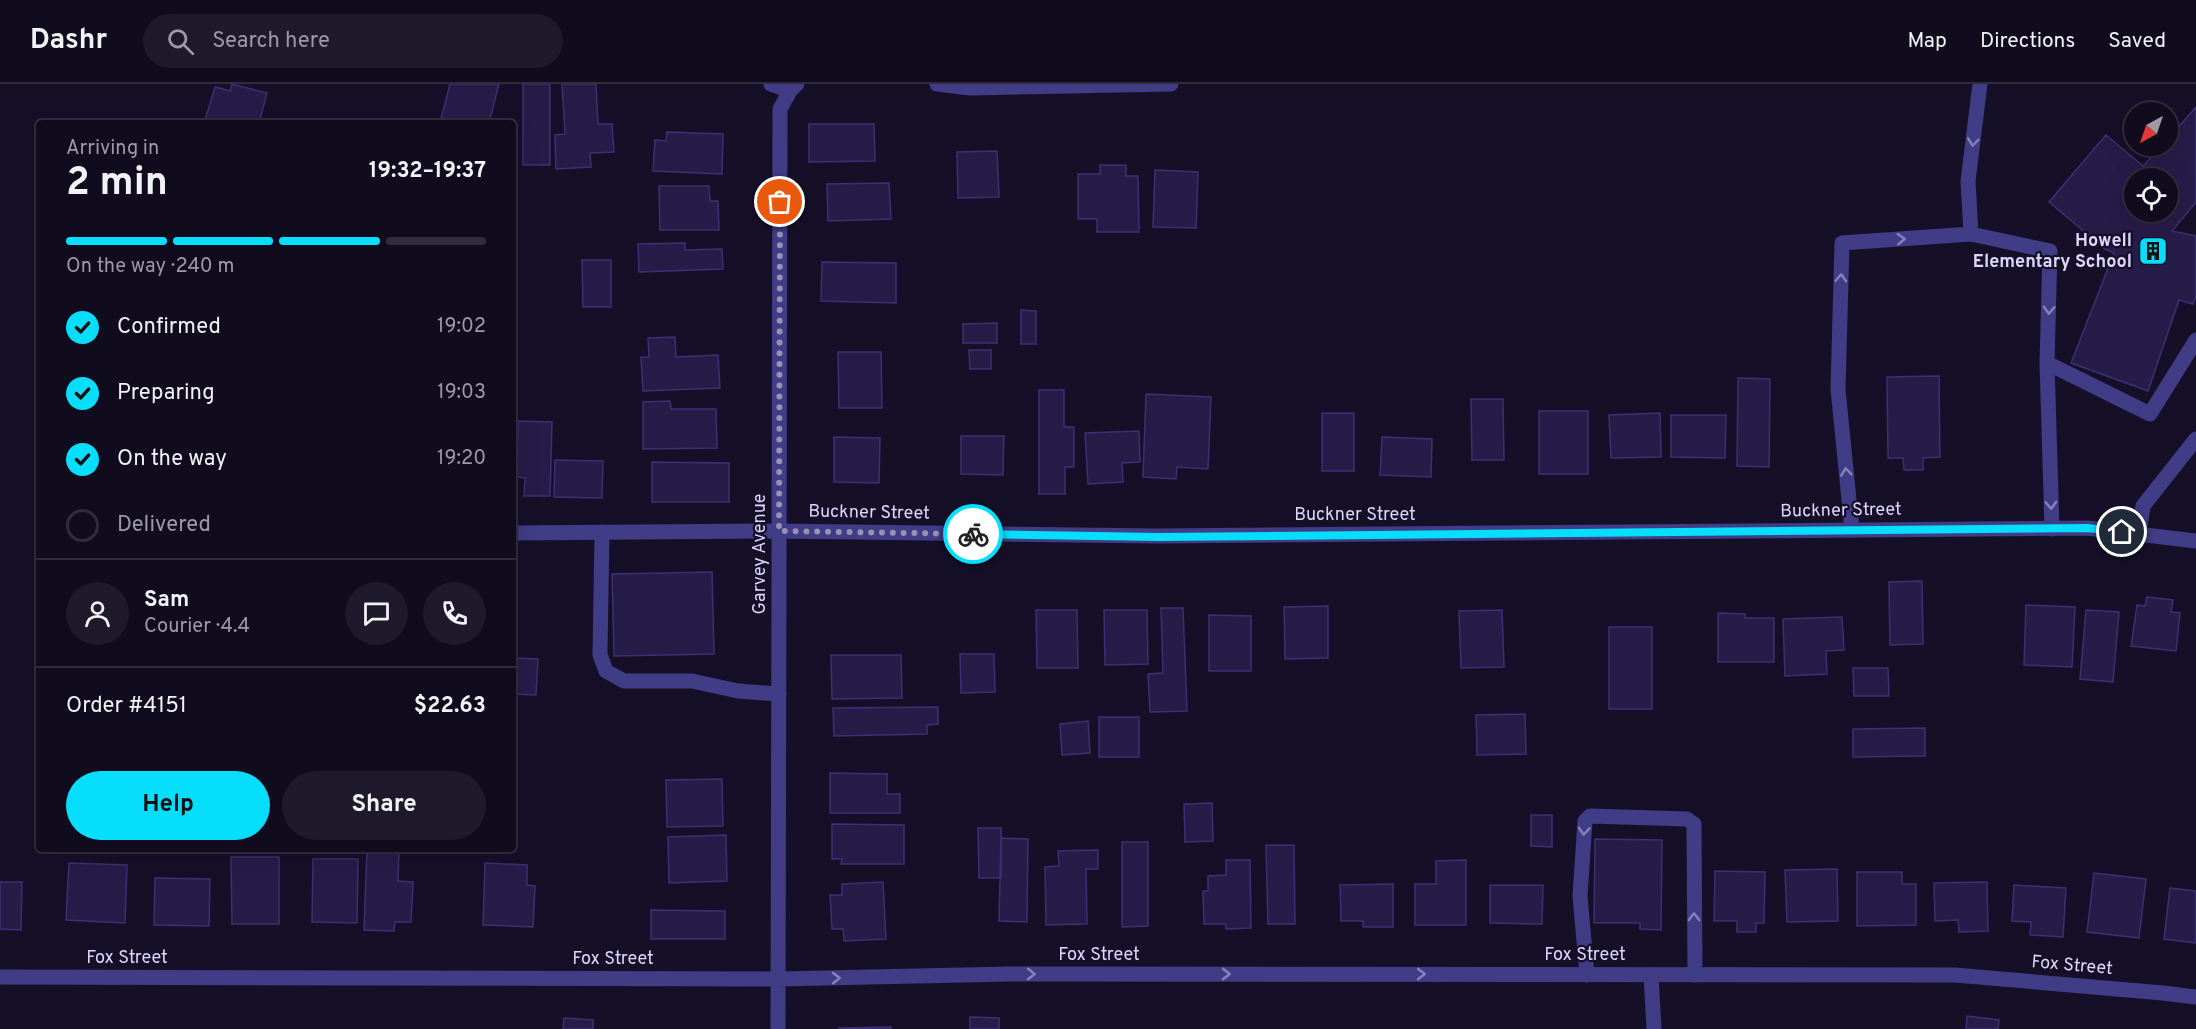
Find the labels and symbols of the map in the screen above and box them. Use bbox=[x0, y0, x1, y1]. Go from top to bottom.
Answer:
north arrow bbox=[2124, 102, 2178, 156]
one-way arrow bbox=[1967, 138, 1979, 147]
pin bbox=[754, 176, 805, 227]
place label: Howell Elementary School bbox=[1973, 230, 2132, 274]
one-way arrow bbox=[1896, 232, 1905, 245]
building icon: Howell Elementary School bbox=[2137, 235, 2169, 267]
one-way arrow bbox=[1835, 273, 1848, 282]
one-way arrow bbox=[2042, 305, 2055, 314]
one-way arrow bbox=[1840, 468, 1853, 477]
street label: Garvey Avenue bbox=[749, 494, 772, 614]
street label: Buckner Street bbox=[1780, 498, 1902, 524]
street label: Buckner Street bbox=[808, 500, 930, 526]
one-way arrow bbox=[2045, 500, 2057, 509]
courier bbox=[943, 504, 1003, 564]
street label: Buckner Street bbox=[1294, 504, 1416, 527]
pin bbox=[2096, 506, 2147, 557]
one-way arrow bbox=[1578, 826, 1591, 835]
one-way arrow bbox=[1688, 912, 1700, 921]
street label: Fox Street bbox=[1058, 944, 1140, 967]
street label: Fox Street bbox=[1544, 944, 1626, 967]
street label: Fox Street bbox=[86, 947, 168, 970]
street label: Fox Street bbox=[572, 948, 654, 971]
street label: Fox Street bbox=[2030, 951, 2114, 981]
one-way arrow bbox=[1027, 968, 1036, 980]
one-way arrow bbox=[1222, 968, 1231, 980]
one-way arrow bbox=[1417, 968, 1426, 980]
one-way arrow bbox=[832, 971, 841, 984]

